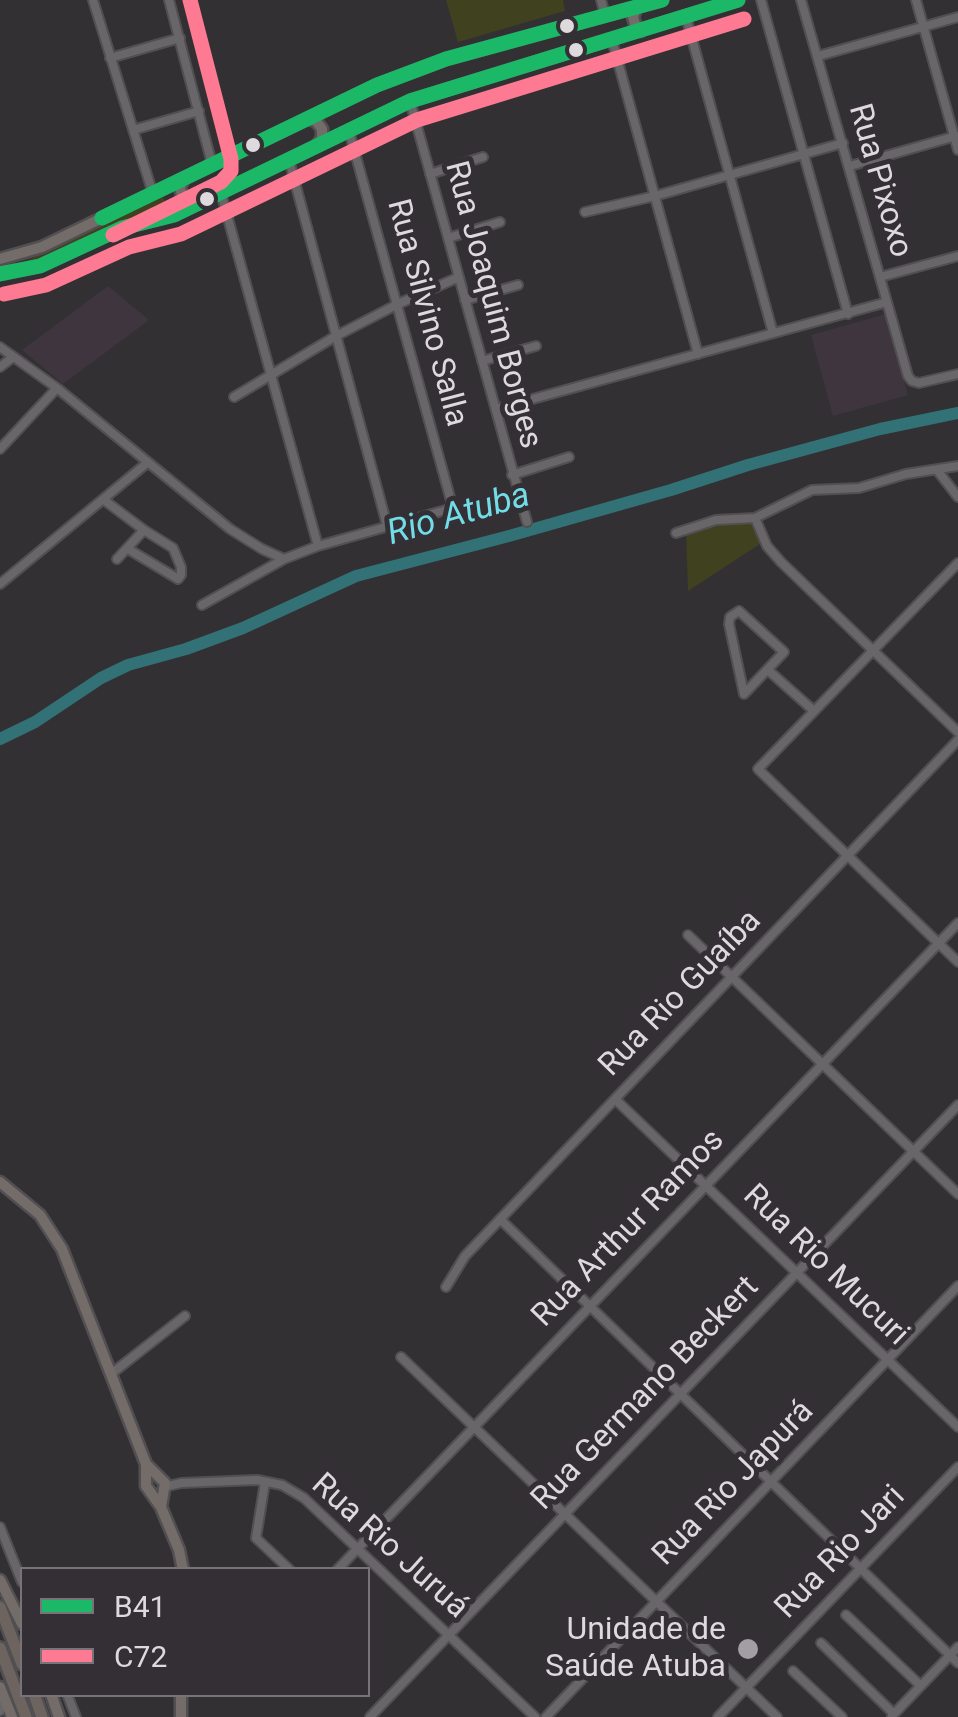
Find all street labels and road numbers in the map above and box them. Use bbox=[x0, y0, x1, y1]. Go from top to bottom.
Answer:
street label: Rua Pixoxo bbox=[839, 100, 919, 262]
street label: Rua Joaquim Borges bbox=[435, 157, 549, 453]
street label: Rua Silvino Salla bbox=[377, 195, 475, 431]
street label: Rua Rio Guaíba bbox=[592, 903, 770, 1085]
street label: Rua Arthur Ramos bbox=[525, 1122, 733, 1336]
street label: Rua Rio Mucuri bbox=[734, 1178, 916, 1354]
street label: Rua Germano Beckert bbox=[524, 1269, 768, 1519]
street label: Rua Rio Japurá bbox=[646, 1393, 822, 1575]
street label: Rua Rio Juruá bbox=[303, 1467, 475, 1627]
street label: Rua Rio Jari bbox=[768, 1478, 914, 1628]

